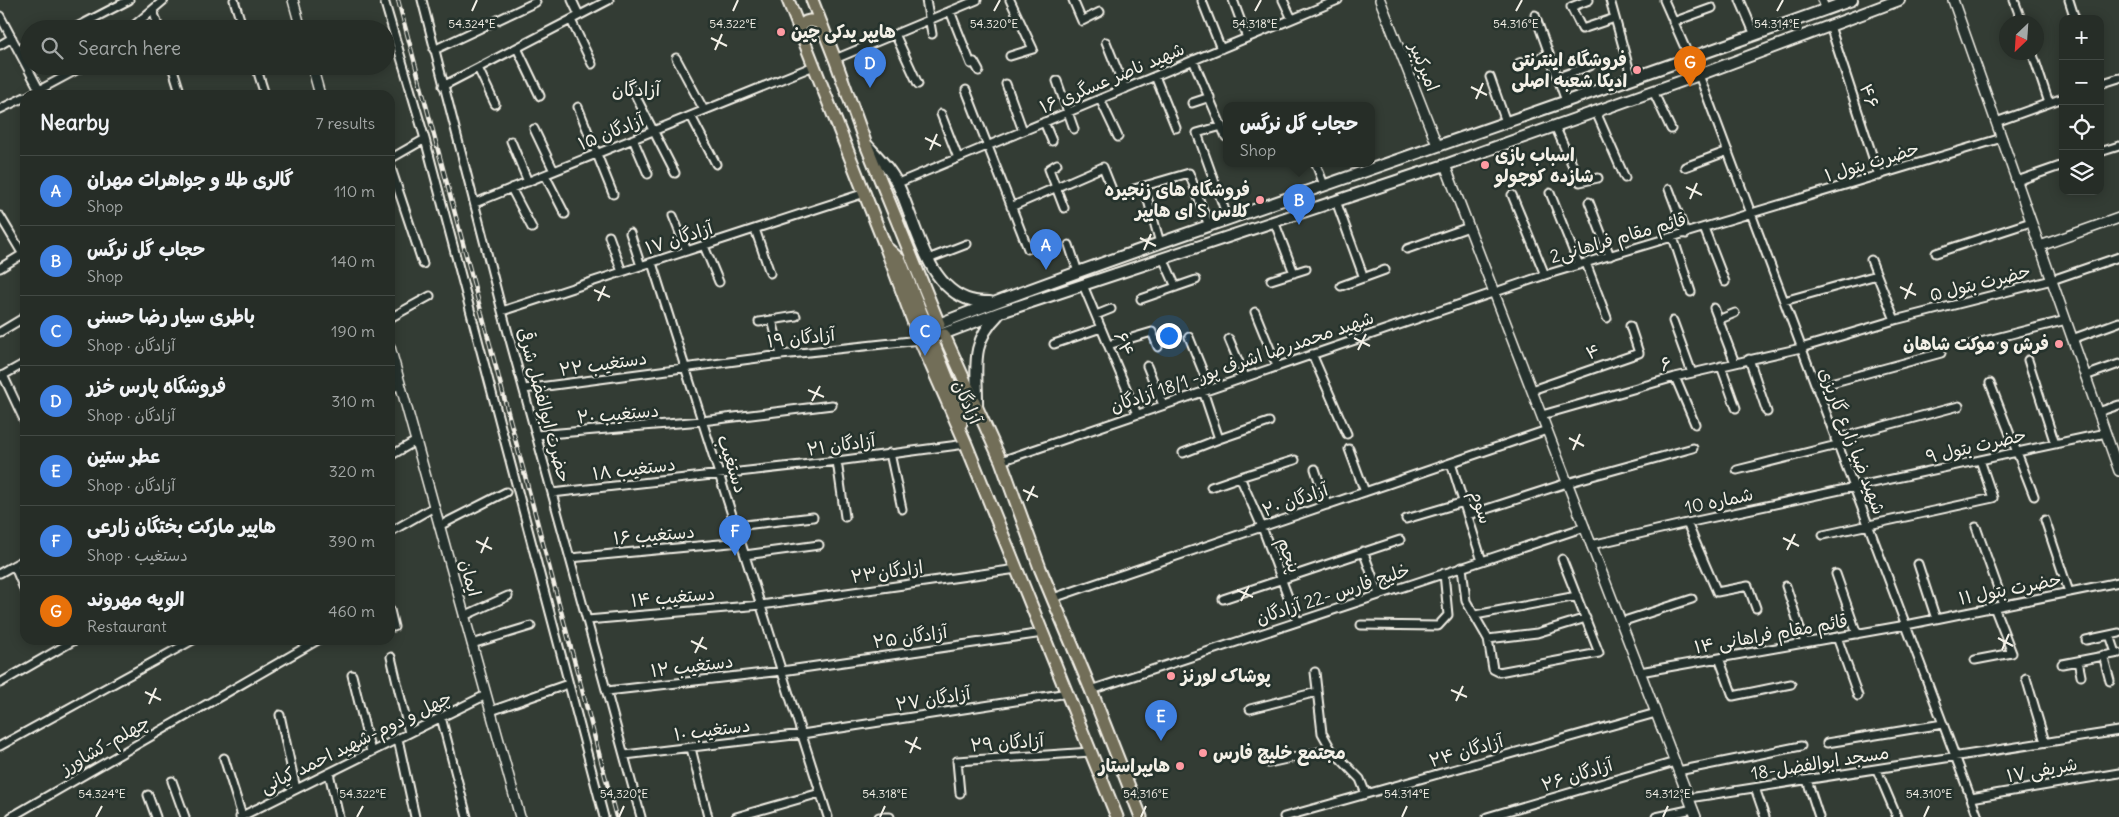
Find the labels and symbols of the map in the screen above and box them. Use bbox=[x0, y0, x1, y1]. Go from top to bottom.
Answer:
north arrow bbox=[1999, 15, 2044, 60]
text: 54.324°E bbox=[448, 16, 496, 31]
text: 54.322°E bbox=[709, 16, 757, 31]
text: 54.320°E bbox=[970, 16, 1018, 31]
text: 54.318°E bbox=[1232, 16, 1278, 31]
text: 54.316°E bbox=[1493, 16, 1539, 31]
text: 54.314°E bbox=[1754, 16, 1800, 31]
place label: هایپر یدکی چین bbox=[791, 20, 896, 44]
marker: هایپر یدکی چین bbox=[775, 26, 787, 38]
street label: ۱۶ شهید ناصر عسگری bbox=[1036, 37, 1188, 118]
street label: امیرکبیر bbox=[1404, 37, 1445, 95]
pin: G bbox=[1674, 46, 1706, 87]
pin: D bbox=[854, 47, 886, 88]
place label: فروشگاه اینترنتی ادیکا شعبه اصلی bbox=[1511, 48, 1627, 93]
marker: فروشگاه اینترنتی ادیکا شعبه اصلی bbox=[1631, 64, 1643, 76]
district label: آزادگان bbox=[612, 77, 662, 101]
street label: ۴۶ bbox=[1855, 81, 1884, 111]
street label: ۱۵ آزادگان bbox=[574, 107, 649, 155]
street label: حضرت بتول ۱ bbox=[1822, 136, 1922, 187]
place label: اسباب بازی شازده کوچولو bbox=[1493, 143, 1594, 188]
marker: اسباب بازی شازده کوچولو bbox=[1479, 159, 1491, 171]
place label: فروشگاه های زنجیره ای هایپر S کلاس bbox=[1105, 178, 1250, 223]
pin: B bbox=[1283, 184, 1315, 225]
marker: فروشگاه های زنجیره ای هایپر S کلاس bbox=[1254, 194, 1266, 206]
street label: 2قائم مقام فراهانی bbox=[1547, 207, 1690, 271]
street label: ۱۷ آزادگان bbox=[642, 215, 717, 259]
pin: A bbox=[1030, 229, 1062, 270]
street label: حضرت بتول ۵ bbox=[1927, 259, 2033, 306]
street label: شهید محمدرضا اشرف پور- 18/1 آزادگان bbox=[1107, 305, 1377, 419]
pin: C bbox=[909, 315, 941, 356]
street label: ۱۹ آزادگان bbox=[766, 322, 838, 352]
your location bbox=[1156, 323, 1182, 349]
street label: حضرت ابوالفضل شرقی bbox=[513, 325, 576, 485]
street label: ۶۴ bbox=[1109, 328, 1140, 360]
place label: فرش و موکت شاهان bbox=[1903, 332, 2049, 355]
street label: ۴ bbox=[1583, 338, 1603, 365]
marker: فرش و موکت شاهان bbox=[2053, 338, 2065, 350]
street label: دستغیب ۲۲ bbox=[557, 346, 648, 381]
street label: ۶ bbox=[1658, 351, 1674, 376]
street label: شهید ضیا زارع گاریزی bbox=[1813, 364, 1891, 518]
street label: آزادگان bbox=[948, 376, 988, 429]
street label: دستغیب ۲۰ bbox=[576, 398, 660, 429]
street label: حضرت بتول ۹ bbox=[1923, 423, 2028, 468]
street label: ۲۱ آزادگان bbox=[805, 428, 878, 461]
street label: دستغیب bbox=[712, 432, 753, 496]
street label: دستغیب ۱۸ bbox=[591, 452, 677, 485]
street label: ۲۰ آزادگان bbox=[1259, 477, 1332, 522]
street label: شماره 10 bbox=[1683, 482, 1755, 519]
street label: سوم bbox=[1462, 487, 1498, 528]
pin: F bbox=[719, 515, 751, 556]
street label: دستغیب ۱۶ bbox=[612, 519, 696, 550]
street label: پنجم bbox=[1270, 534, 1306, 577]
street label: ۲۳ازادگان bbox=[849, 555, 925, 588]
street label: ایمان bbox=[455, 557, 486, 599]
street label: خلیج فارس -22 آزادگان bbox=[1253, 558, 1413, 630]
street label: حضرت بتول ۱۱ bbox=[1957, 567, 2063, 610]
street label: دستغیب ۱۴ bbox=[630, 581, 716, 612]
street label: ۱۴ قائم مقام فراهانی bbox=[1692, 609, 1850, 661]
street label: ۲۵ آزادگان bbox=[871, 620, 950, 653]
street label: دستغیب ۱۲ bbox=[649, 649, 735, 682]
place label: پوشاک لورنز bbox=[1179, 664, 1272, 688]
marker: پوشاک لورنز bbox=[1165, 670, 1177, 682]
street label: ۲۷ آزادگان bbox=[894, 681, 973, 716]
street label: چهل و دوم-شهید احمد کیانی bbox=[256, 685, 457, 801]
pin: E bbox=[1145, 700, 1177, 741]
street label: چهلم-کشاورز bbox=[54, 710, 155, 783]
street label: دستغیب ۱۰ bbox=[672, 713, 751, 746]
street label: ۲۹ آزادگان bbox=[969, 728, 1046, 757]
street label: ۲۴ آزادگان bbox=[1426, 729, 1507, 772]
street label: مسجد ابوالفضل-18 bbox=[1749, 740, 1891, 785]
place label: مجتمع خلیج فارس bbox=[1213, 741, 1346, 766]
marker: مجتمع خلیج فارس bbox=[1197, 747, 1209, 759]
street label: ۲۶ آزادگان bbox=[1538, 752, 1617, 796]
street label: ۱۷ شریفی bbox=[2005, 752, 2079, 787]
place label: هایپراستار bbox=[1097, 754, 1170, 778]
marker: هایپراستار bbox=[1174, 760, 1186, 772]
text: 54.324°E bbox=[78, 786, 126, 801]
text: 54.322°E bbox=[339, 786, 387, 801]
text: 54.320°E bbox=[600, 786, 648, 801]
text: 54.318°E bbox=[862, 786, 908, 801]
text: 54.316°E bbox=[1123, 786, 1169, 801]
text: 54.314°E bbox=[1384, 786, 1430, 801]
text: 54.312°E bbox=[1645, 786, 1691, 801]
text: 54.310°E bbox=[1906, 786, 1952, 801]

